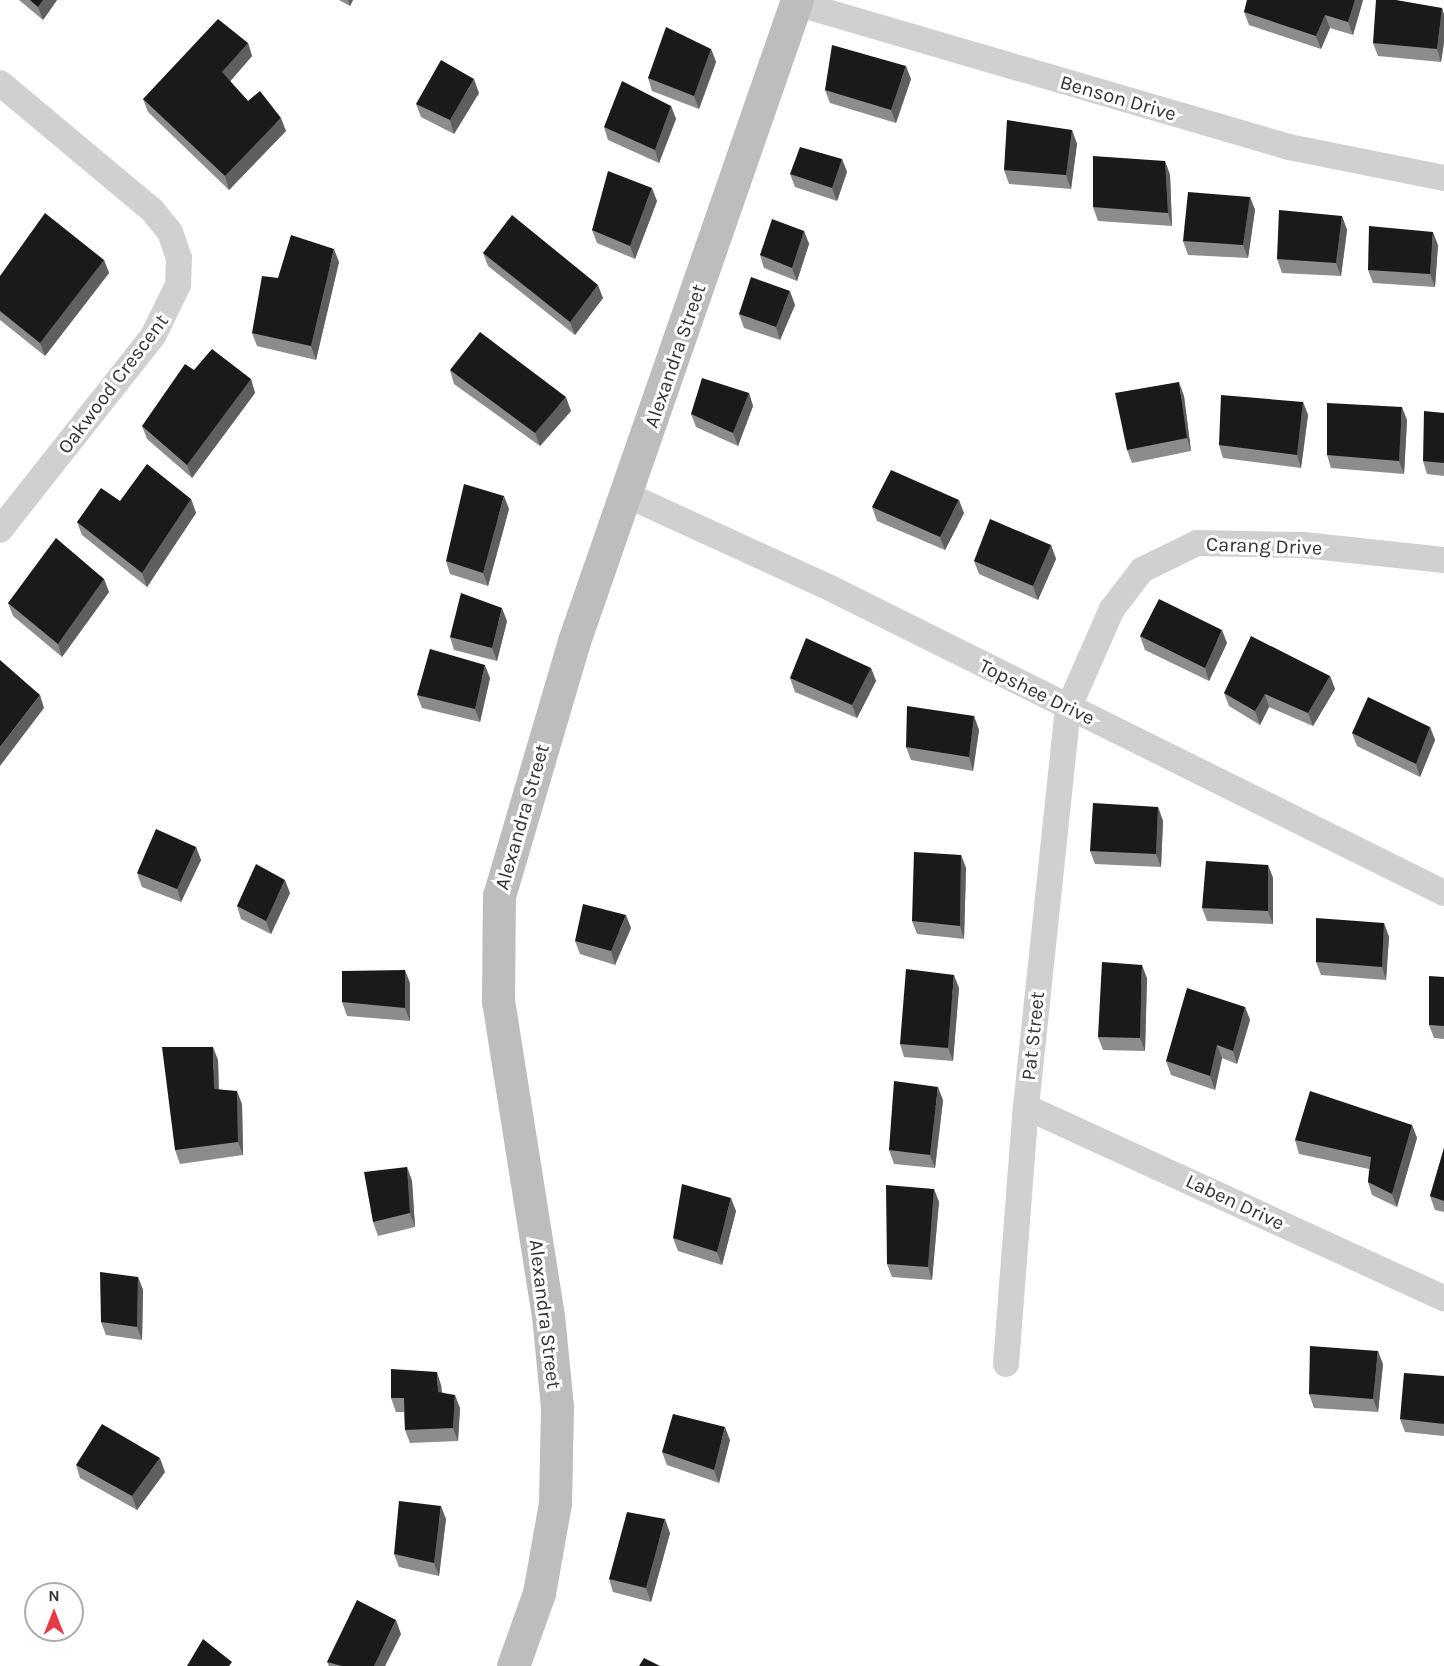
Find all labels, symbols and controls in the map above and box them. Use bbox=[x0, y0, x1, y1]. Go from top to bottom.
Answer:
street label: Benson Drive bbox=[1057, 70, 1179, 126]
street label: Alexandra Street bbox=[639, 281, 711, 431]
street label: Oakwood Crescent bbox=[53, 309, 173, 459]
street label: Carang Drive bbox=[1205, 532, 1323, 560]
street label: Topshee Drive bbox=[975, 654, 1099, 730]
street label: Alexandra Street bbox=[490, 741, 554, 893]
street label: Pat Street bbox=[1016, 990, 1050, 1082]
street label: Laben Drive bbox=[1182, 1169, 1288, 1235]
street label: Alexandra Street bbox=[524, 1238, 566, 1390]
north arrow bbox=[24, 1582, 84, 1642]
text: N bbox=[48, 1586, 60, 1605]

